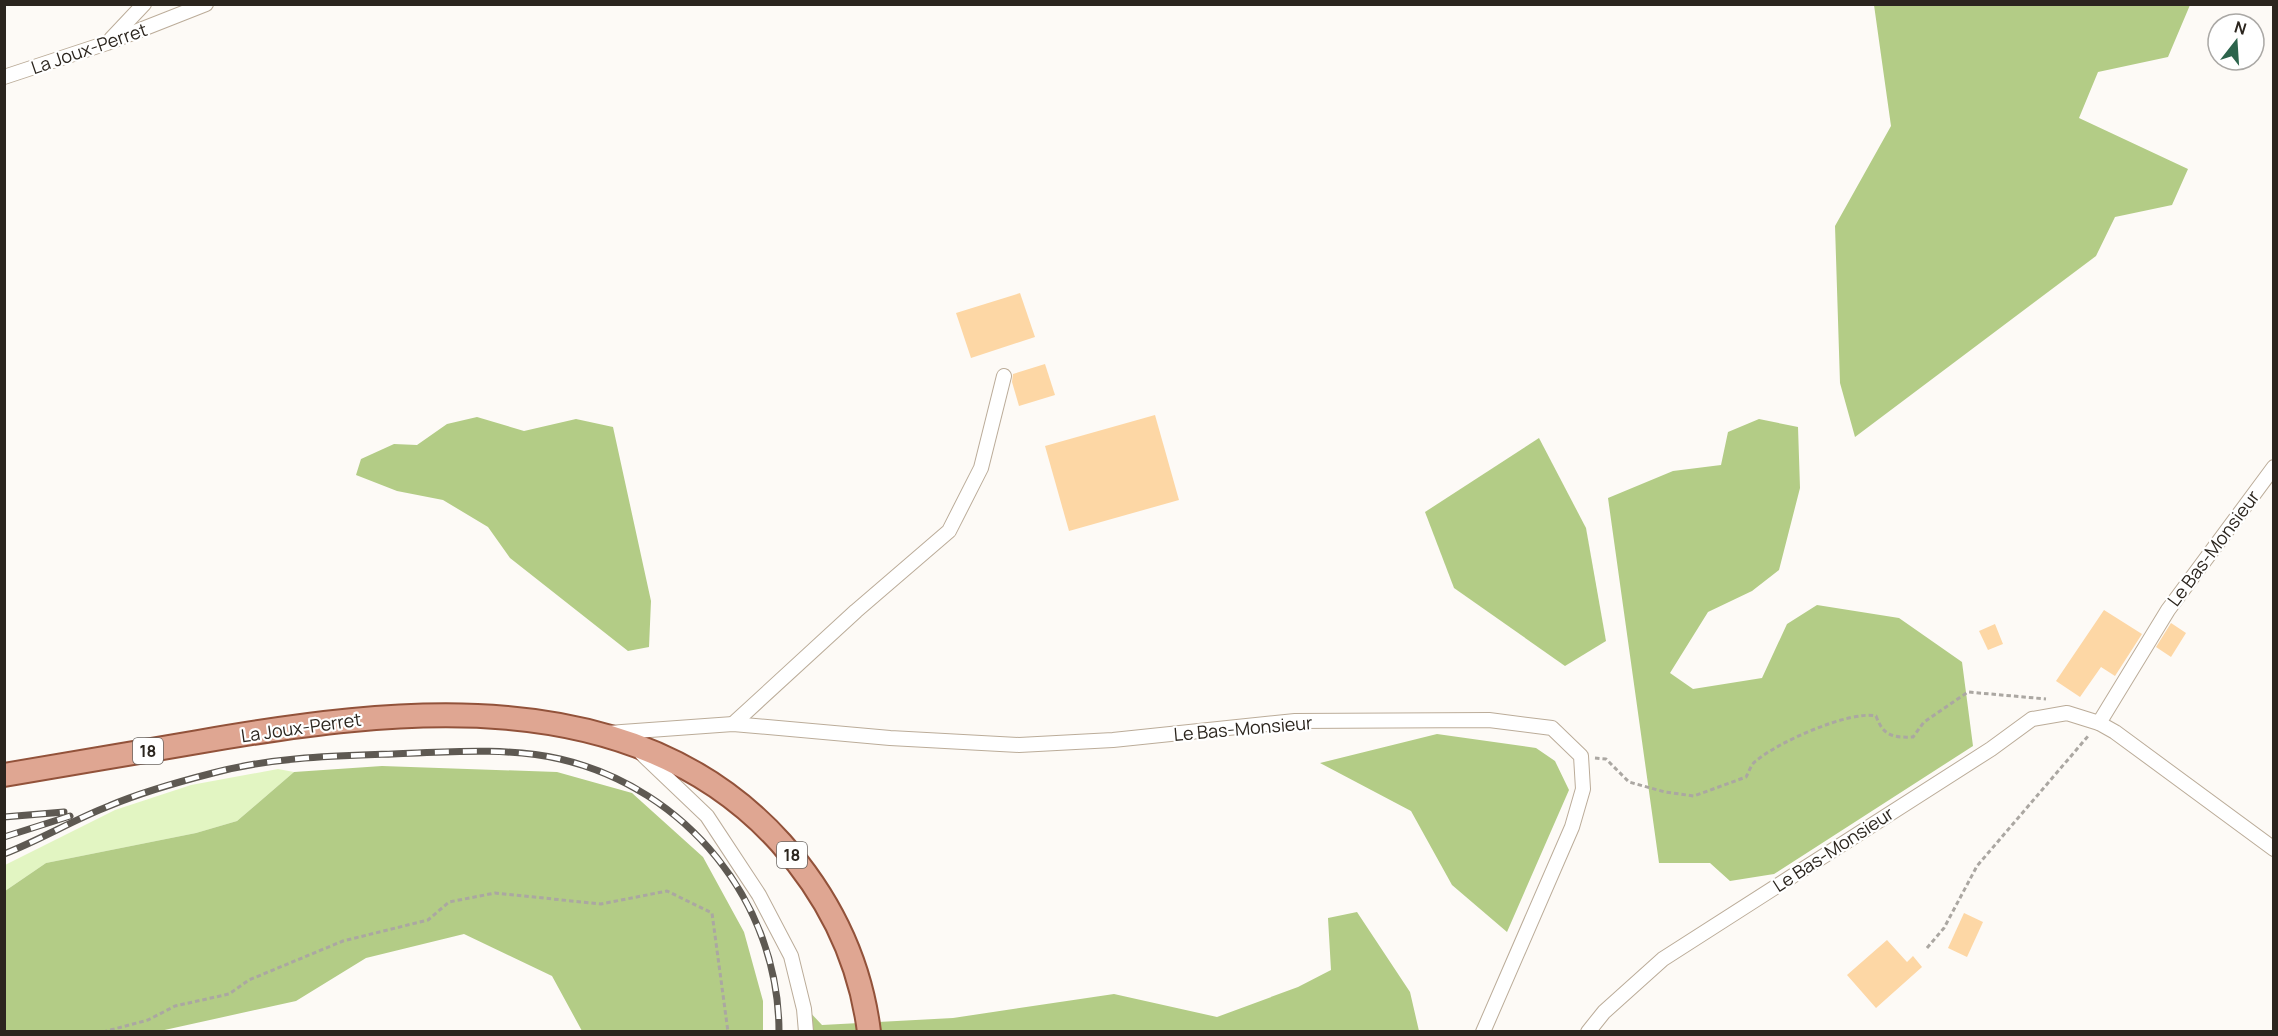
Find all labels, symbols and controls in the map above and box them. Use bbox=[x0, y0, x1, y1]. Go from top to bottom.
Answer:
north arrow bbox=[2206, 12, 2266, 72]
text: N bbox=[2232, 15, 2249, 40]
street label: La Joux-Perret bbox=[28, 17, 150, 79]
street label: Le Bas-Monsieur bbox=[2162, 485, 2265, 611]
street label: La Joux-Perret bbox=[239, 707, 363, 747]
street label: Le Bas-Monsieur bbox=[1173, 710, 1314, 746]
road number: 18 bbox=[133, 738, 163, 764]
street label: Le Bas-Monsieur bbox=[1768, 801, 1898, 897]
road number: 18 bbox=[777, 842, 807, 868]

